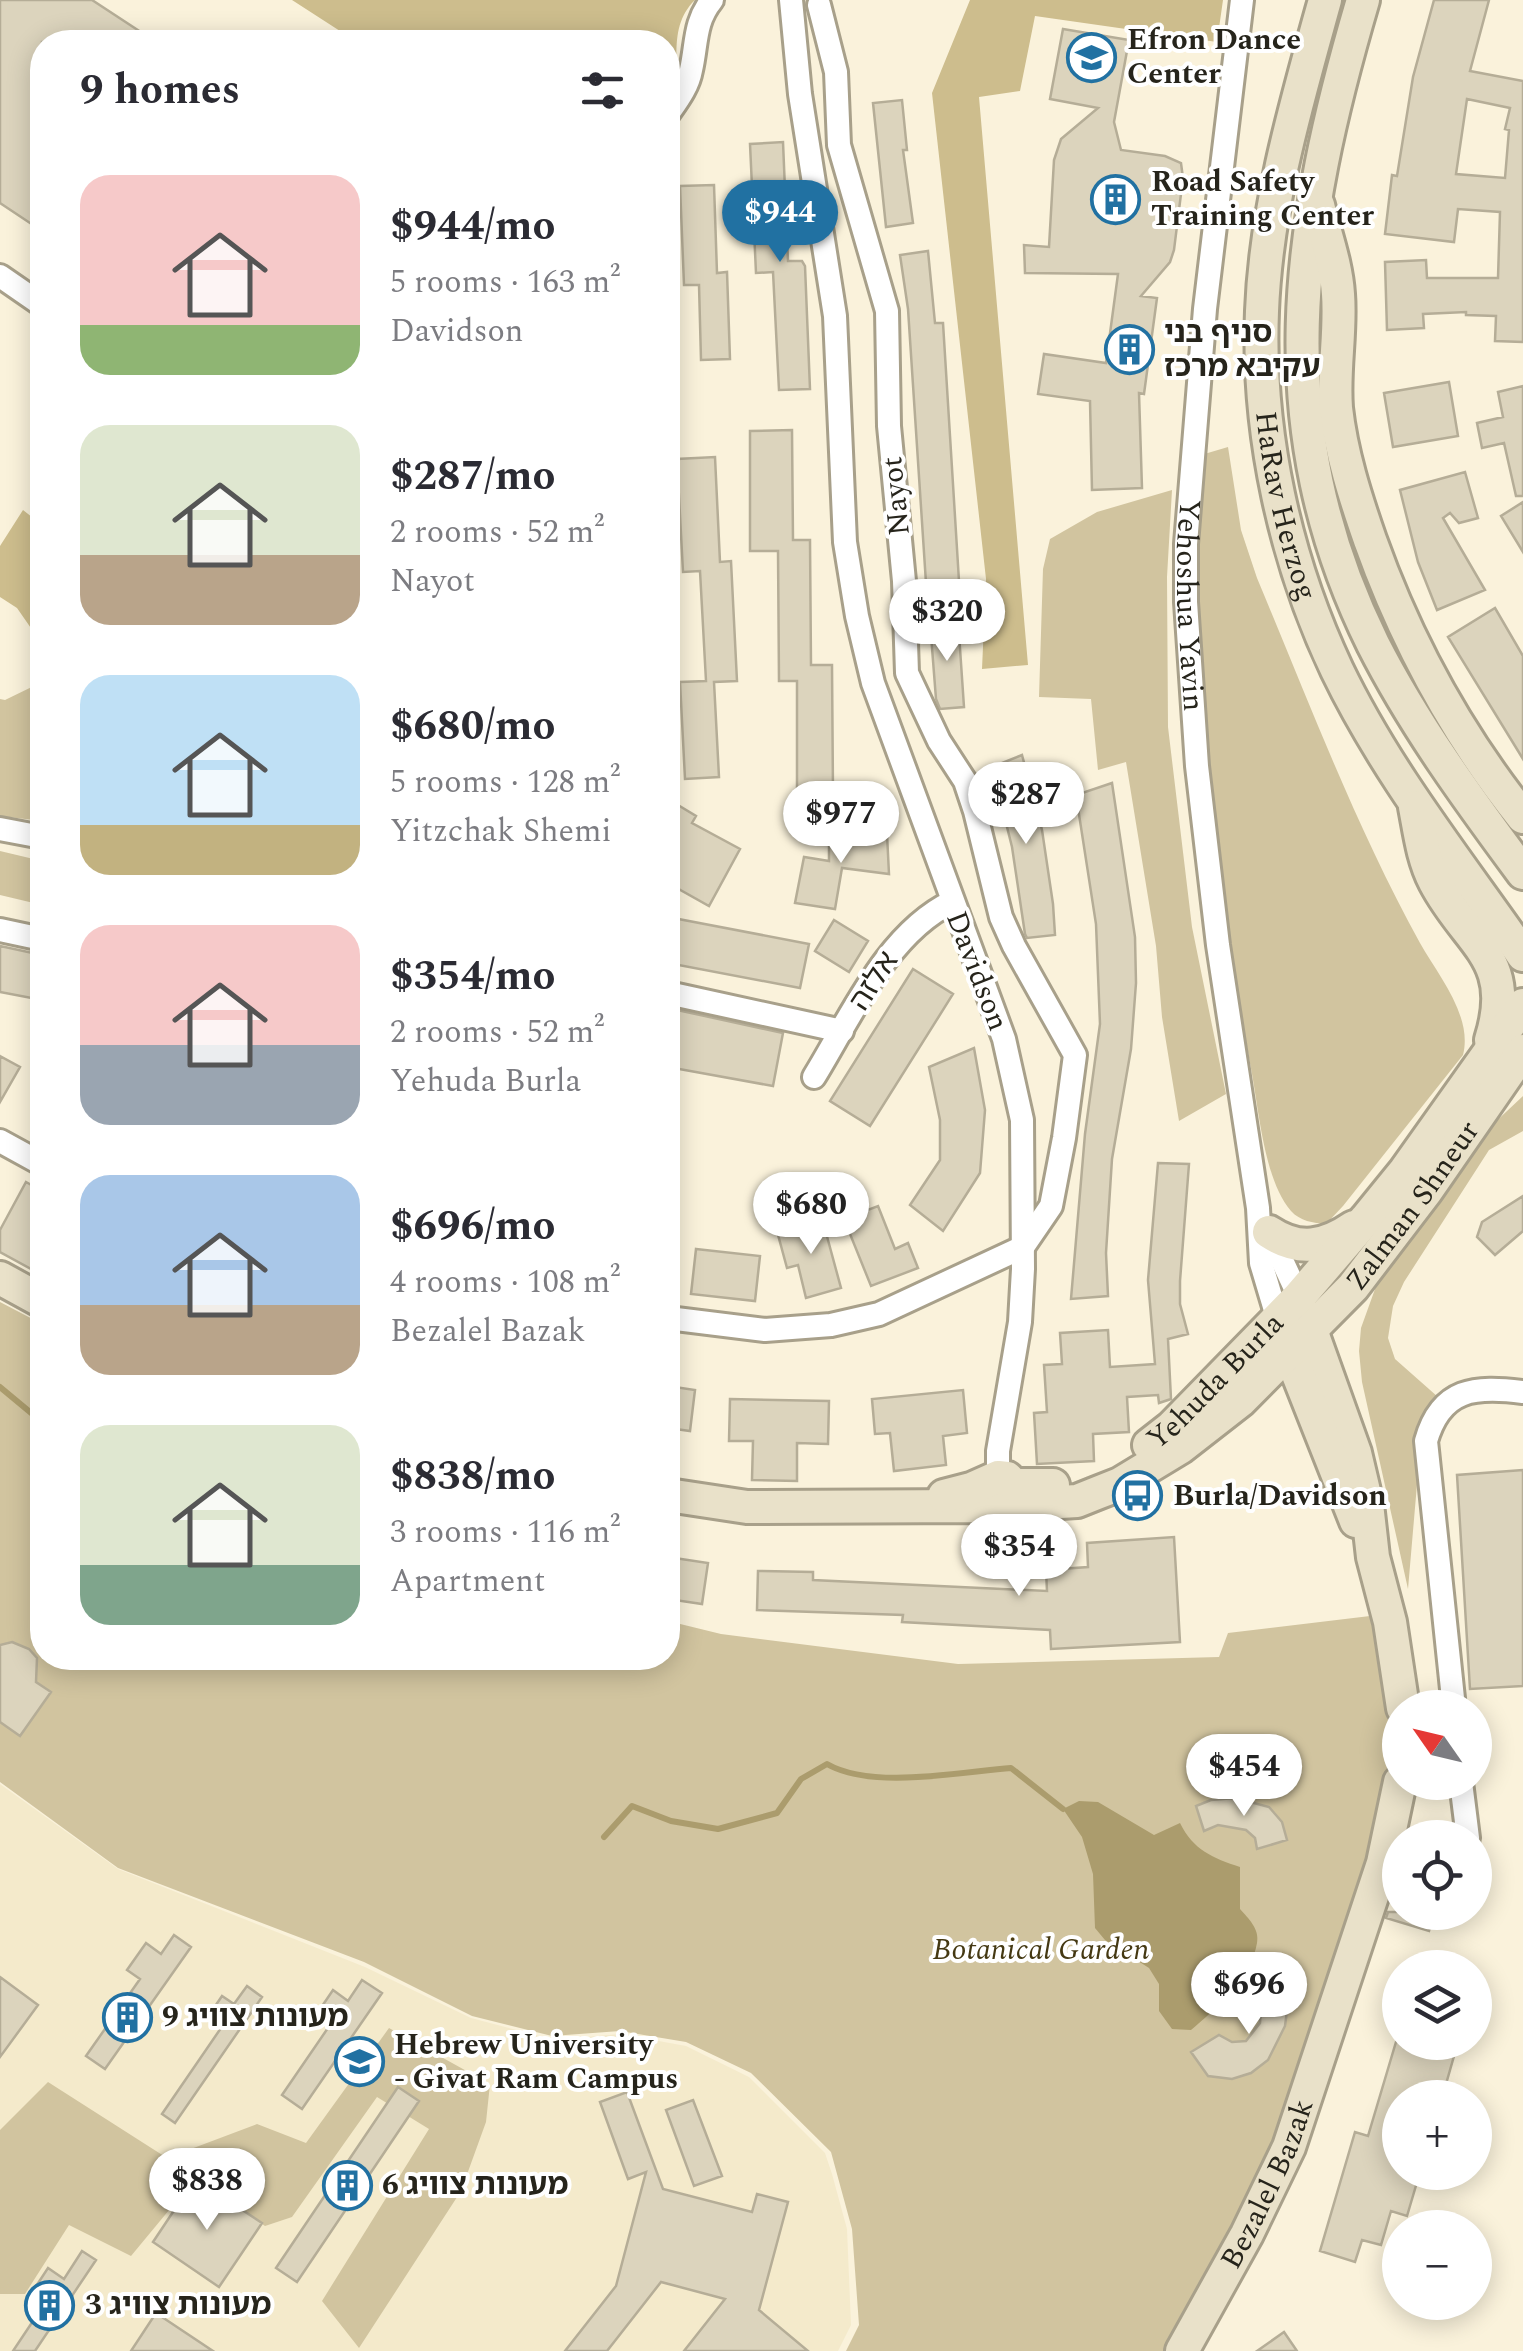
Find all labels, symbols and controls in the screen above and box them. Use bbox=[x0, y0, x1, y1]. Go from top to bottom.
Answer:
place label: Efron Dance Center bbox=[1127, 17, 1301, 97]
school or university icon: Efron Dance Center bbox=[1066, 31, 1118, 83]
text: 9 homes bbox=[80, 59, 240, 122]
icon: filters bbox=[575, 63, 630, 118]
place label: Road Safety Training Center bbox=[1151, 159, 1374, 239]
building icon: Road Safety Training Center bbox=[1090, 173, 1142, 225]
pin: $944 bbox=[721, 180, 839, 265]
text: $944 bbox=[744, 188, 816, 237]
text: $944/mo bbox=[390, 195, 556, 258]
icon: home bbox=[160, 215, 280, 335]
text: 5 rooms · 163 m² bbox=[390, 258, 620, 307]
text: Davidson bbox=[390, 307, 523, 356]
place label: סניף בני עקיבא מרכז bbox=[1164, 310, 1320, 390]
building icon: סניף בני עקיבא מרכז bbox=[1103, 324, 1155, 376]
street label: HaRav Herzog bbox=[1242, 409, 1329, 607]
text: $287/mo bbox=[390, 445, 556, 508]
street label: Nayot bbox=[869, 454, 923, 538]
icon: home bbox=[160, 465, 280, 585]
street label: Yehoshua Yavin bbox=[1163, 497, 1216, 713]
text: 2 rooms · 52 m² bbox=[390, 508, 604, 557]
text: Nayot bbox=[390, 557, 475, 606]
pin: $320 bbox=[888, 579, 1006, 664]
text: $320 bbox=[911, 587, 983, 636]
text: $680/mo bbox=[390, 695, 556, 758]
icon: home bbox=[160, 715, 280, 835]
text: 5 rooms · 128 m² bbox=[390, 758, 620, 807]
pin: $287 bbox=[967, 762, 1085, 847]
text: $287 bbox=[990, 770, 1062, 819]
pin: $977 bbox=[782, 781, 900, 866]
text: $977 bbox=[805, 789, 877, 838]
text: Yitzchak Shemi bbox=[390, 807, 611, 856]
street label: Davidson bbox=[933, 904, 1021, 1038]
street label: אלזה bbox=[838, 942, 910, 1020]
text: $354/mo bbox=[390, 945, 556, 1008]
icon: home bbox=[160, 965, 280, 1085]
text: 2 rooms · 52 m² bbox=[390, 1008, 604, 1057]
text: Yehuda Burla bbox=[390, 1057, 581, 1106]
street label: Zalman Shneur bbox=[1334, 1111, 1491, 1301]
pin: $680 bbox=[752, 1172, 870, 1257]
text: $680 bbox=[775, 1180, 847, 1229]
text: $696/mo bbox=[390, 1195, 556, 1258]
icon: home bbox=[160, 1215, 280, 1335]
text: 4 rooms · 108 m² bbox=[390, 1258, 620, 1307]
street label: Yehuda Burla bbox=[1137, 1302, 1295, 1462]
text: Bezalel Bazak bbox=[390, 1307, 585, 1356]
text: $838/mo bbox=[390, 1445, 556, 1508]
icon: home bbox=[160, 1465, 280, 1585]
bus stop icon: Burla/Davidson bbox=[1112, 1470, 1164, 1522]
place label: Burla/Davidson bbox=[1173, 1473, 1387, 1519]
text: 3 rooms · 116 m² bbox=[390, 1508, 620, 1557]
pin: $354 bbox=[960, 1514, 1078, 1599]
text: $354 bbox=[983, 1522, 1055, 1571]
text: Apartment bbox=[390, 1557, 545, 1606]
north arrow bbox=[1382, 1690, 1492, 1800]
map controls bbox=[1382, 1690, 1492, 2320]
pin: $454 bbox=[1185, 1734, 1303, 1819]
text: $454 bbox=[1208, 1742, 1280, 1791]
button: locate bbox=[1382, 1820, 1492, 1930]
park label: Botanical Garden bbox=[933, 1927, 1150, 1973]
button: layers bbox=[1382, 1950, 1492, 2060]
pin: $696 bbox=[1190, 1952, 1308, 2037]
text: $696 bbox=[1213, 1960, 1285, 2009]
building icon: מעונות צוויג 9 bbox=[101, 1991, 153, 2043]
place label: מעונות צוויג 9 bbox=[162, 1994, 348, 2040]
place label: Hebrew University - Givat Ram Campus bbox=[394, 2022, 678, 2102]
school or university icon: Hebrew University - Givat Ram Campus bbox=[333, 2036, 385, 2088]
button: + bbox=[1382, 2080, 1492, 2190]
street label: Bezalel Bazak bbox=[1209, 2093, 1326, 2278]
pin: $838 bbox=[148, 2148, 266, 2233]
text: $838 bbox=[171, 2156, 243, 2205]
building icon: מעונות צוויג 6 bbox=[321, 2159, 373, 2211]
place label: מעונות צוויג 6 bbox=[382, 2162, 568, 2208]
button: − bbox=[1382, 2210, 1492, 2320]
building icon: מעונות צוויג 3 bbox=[24, 2279, 76, 2331]
place label: מעונות צוויג 3 bbox=[85, 2282, 271, 2328]

